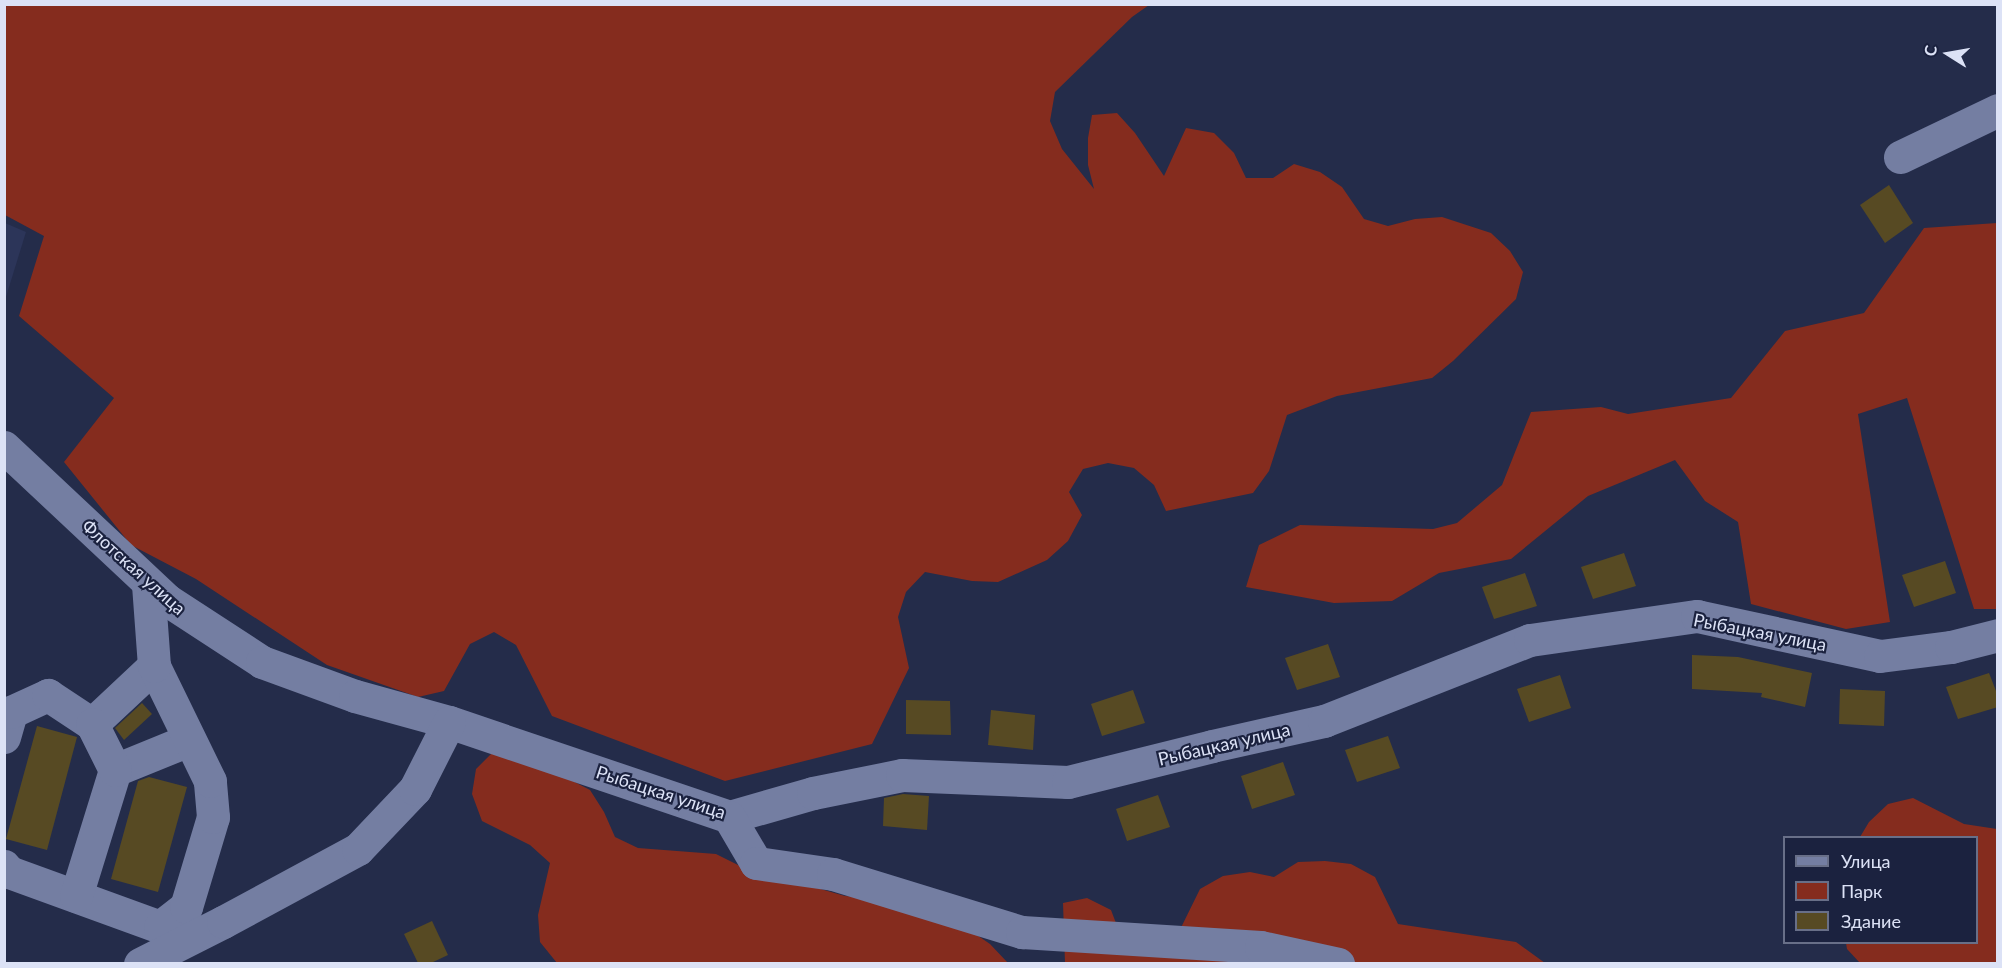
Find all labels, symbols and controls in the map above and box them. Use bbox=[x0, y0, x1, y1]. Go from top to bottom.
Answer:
north arrow bbox=[1918, 24, 1978, 84]
text: С bbox=[1920, 43, 1940, 57]
street label: Флотская улица bbox=[78, 515, 190, 619]
street label: Рыбацкая улица bbox=[1692, 609, 1828, 655]
street label: Рыбацкая улица bbox=[1156, 718, 1292, 770]
street label: Рыбацкая улица bbox=[594, 761, 728, 823]
legend bbox=[1783, 836, 1978, 944]
text: Улица bbox=[1841, 850, 1891, 872]
text: Парк bbox=[1841, 880, 1882, 902]
text: Здание bbox=[1841, 910, 1901, 932]

